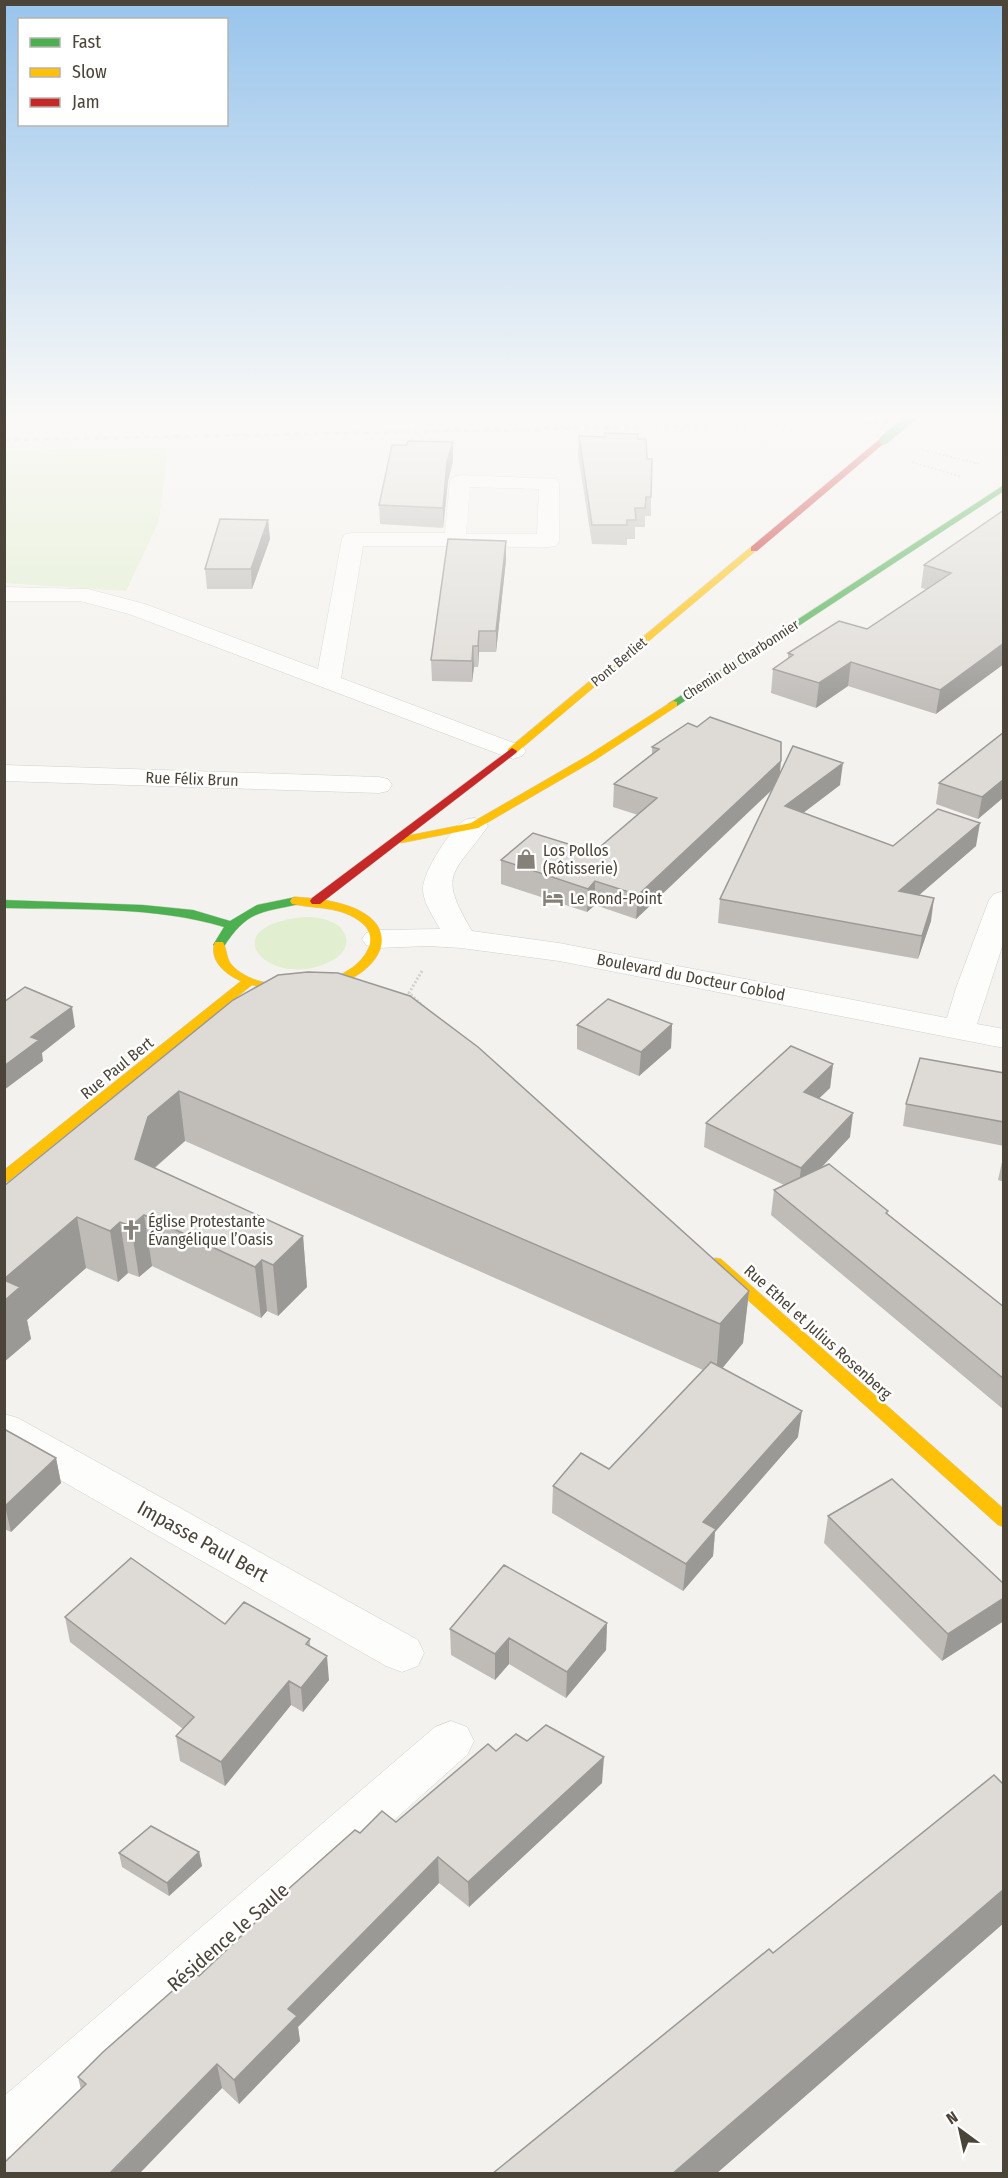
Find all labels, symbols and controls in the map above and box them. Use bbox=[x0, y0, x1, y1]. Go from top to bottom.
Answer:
legend bbox=[18, 18, 228, 126]
text: Fast bbox=[72, 31, 101, 53]
text: Slow bbox=[72, 61, 107, 83]
text: Jam bbox=[72, 91, 100, 113]
street label: Chemin du Charbonnier bbox=[680, 616, 802, 704]
street label: Pont Berliet bbox=[588, 633, 651, 690]
street label: Rue Félix Brun bbox=[145, 768, 239, 790]
place label: Los Pollos (Rôtisserie) bbox=[543, 841, 618, 878]
shop icon: Los Pollos (Rôtisserie) bbox=[514, 847, 538, 871]
hotel icon: Le Rond-Point bbox=[541, 886, 565, 910]
place label: Le Rond-Point bbox=[570, 889, 663, 908]
street label: Boulevard du Docteur Coblod bbox=[595, 949, 787, 1005]
street label: Rue Paul Bert bbox=[77, 1032, 158, 1103]
place label: Église Protestante Évangélique l’Oasis bbox=[148, 1212, 273, 1249]
church icon: Église Protestante Évangélique l’Oasis bbox=[119, 1218, 143, 1242]
street label: Rue Ethel et Julius Rosenberg bbox=[740, 1261, 896, 1404]
street label: Impasse Paul Bert bbox=[133, 1495, 273, 1587]
street label: Résidence le Saule bbox=[162, 1878, 294, 1996]
north arrow bbox=[930, 2100, 990, 2160]
text: N bbox=[943, 2107, 961, 2128]

